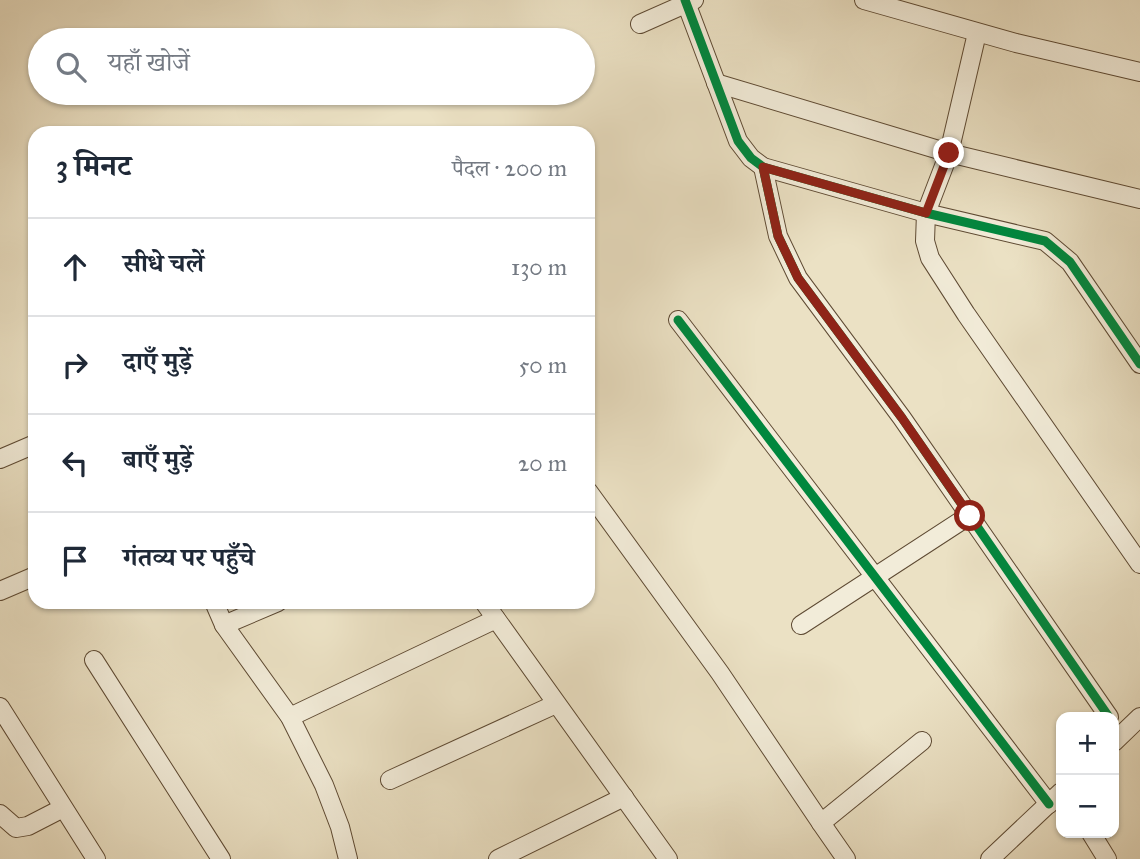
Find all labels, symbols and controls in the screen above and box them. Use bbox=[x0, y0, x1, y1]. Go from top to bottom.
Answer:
search box bbox=[28, 28, 595, 105]
text: यहाँ खोजें bbox=[108, 46, 190, 78]
icon: search bbox=[52, 48, 90, 86]
route end bbox=[933, 137, 964, 168]
text: 3 मिनट bbox=[56, 148, 131, 184]
text: पैदल · 200 m bbox=[452, 154, 567, 182]
text: सीधे चलें bbox=[123, 247, 204, 279]
icon: ahead bbox=[56, 248, 94, 286]
text: 130 m bbox=[511, 253, 567, 281]
text: दाएँ मुड़ें bbox=[123, 345, 192, 377]
icon: right bbox=[56, 346, 94, 384]
text: 50 m bbox=[519, 351, 567, 379]
text: बाएँ मुड़ें bbox=[123, 443, 193, 475]
icon: left bbox=[56, 444, 94, 482]
text: 20 m bbox=[518, 449, 567, 477]
route start bbox=[954, 500, 985, 531]
text: गंतव्य पर पहुँचे bbox=[123, 541, 254, 573]
icon: arrive bbox=[56, 542, 94, 580]
map controls bbox=[1056, 712, 1119, 838]
button: + bbox=[1056, 712, 1119, 775]
button: − bbox=[1056, 775, 1119, 838]

